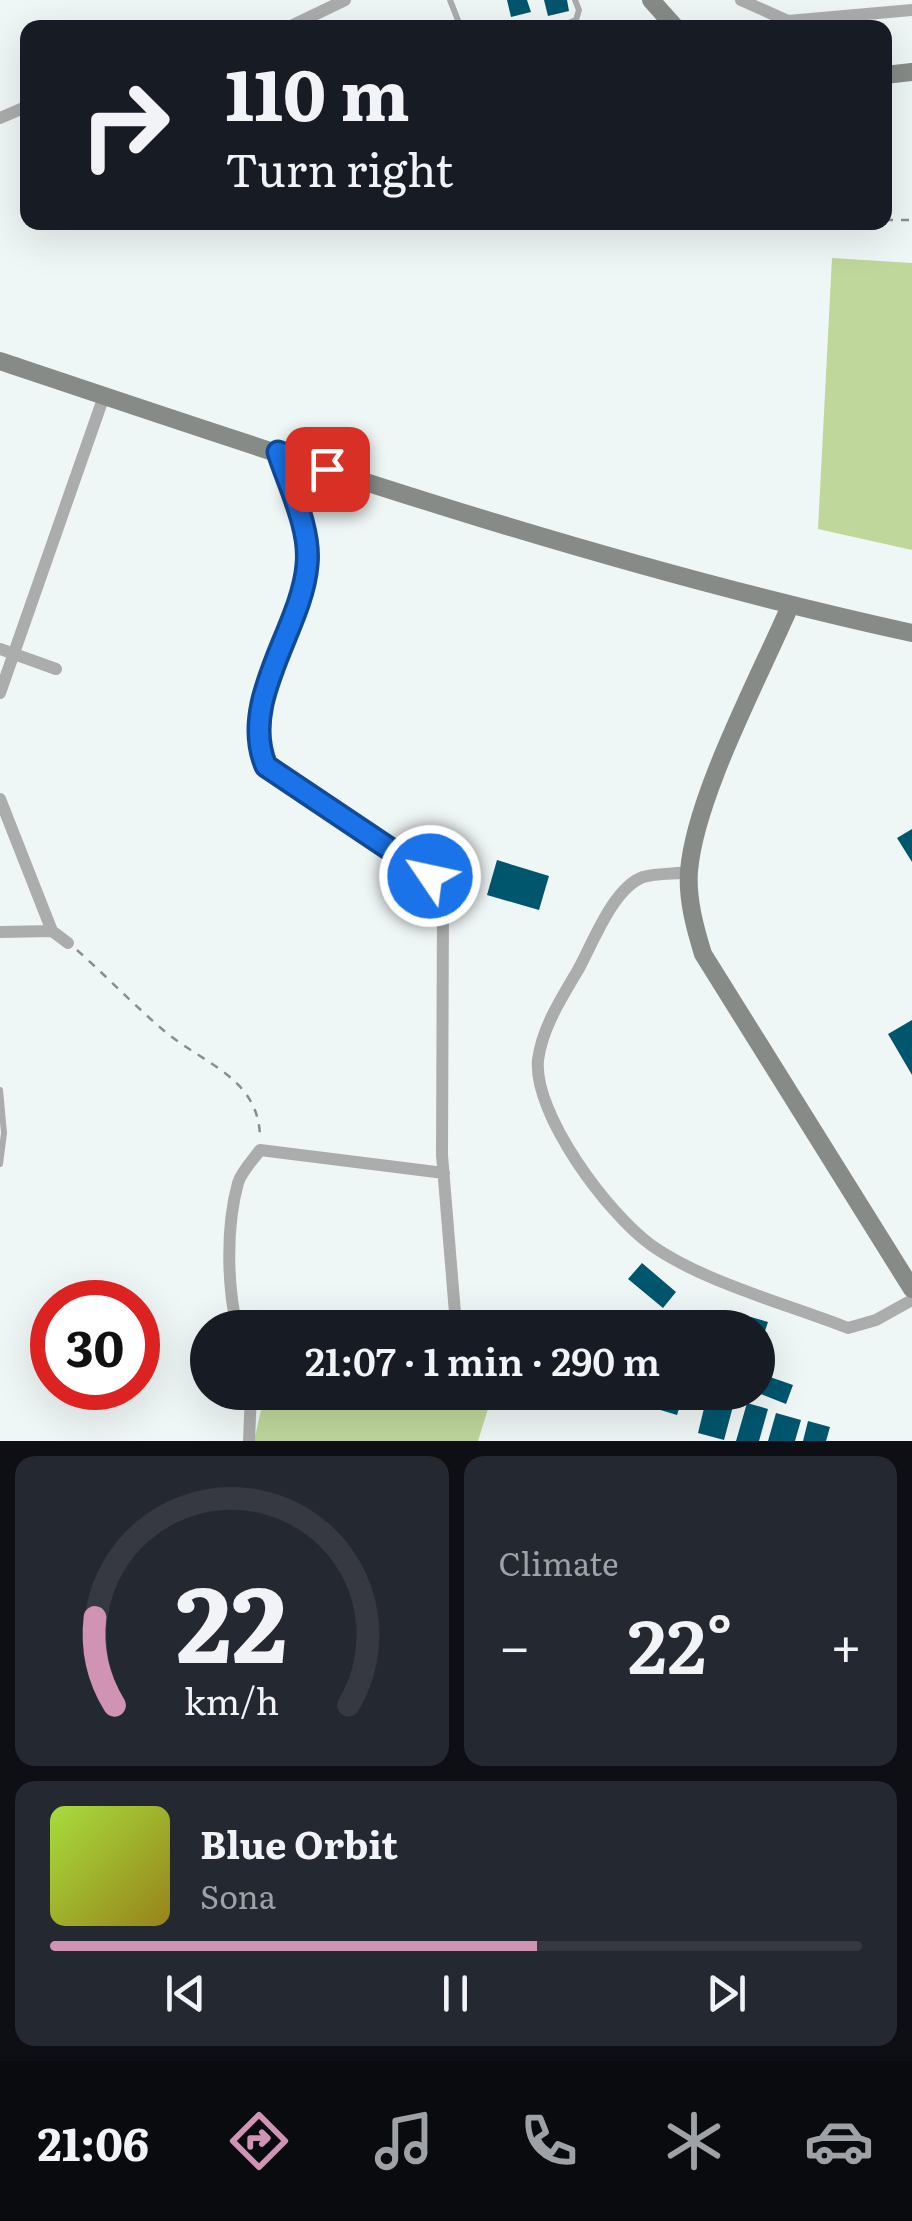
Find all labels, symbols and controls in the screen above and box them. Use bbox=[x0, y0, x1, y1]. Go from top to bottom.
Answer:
text: 110 m bbox=[225, 39, 410, 143]
icon: right bbox=[60, 60, 190, 190]
text: Turn right bbox=[225, 134, 453, 201]
pin bbox=[285, 427, 370, 512]
icon: arrive bbox=[300, 442, 355, 497]
position arrow bbox=[378, 824, 482, 928]
speed limit sign: 30 bbox=[30, 1280, 160, 1410]
text: 21:07 · 1 min · 290 m bbox=[305, 1331, 660, 1388]
text: Climate bbox=[499, 1538, 619, 1586]
text: 22 bbox=[176, 1541, 288, 1695]
text: 22° bbox=[628, 1586, 733, 1697]
text: − bbox=[499, 1602, 531, 1684]
text: + bbox=[830, 1602, 862, 1684]
text: km/h bbox=[184, 1673, 279, 1726]
text: Blue Orbit bbox=[200, 1814, 398, 1871]
text: Sona bbox=[200, 1871, 276, 1919]
icon: previous bbox=[158, 1966, 213, 2021]
icon: pause bbox=[428, 1966, 483, 2021]
icon: next bbox=[699, 1966, 754, 2021]
icon: directions bbox=[224, 2106, 294, 2176]
icon: music bbox=[369, 2106, 439, 2176]
icon: phone bbox=[514, 2106, 584, 2176]
icon: climate bbox=[659, 2106, 729, 2176]
icon: car bbox=[804, 2106, 874, 2176]
text: 21:06 bbox=[38, 2108, 149, 2175]

